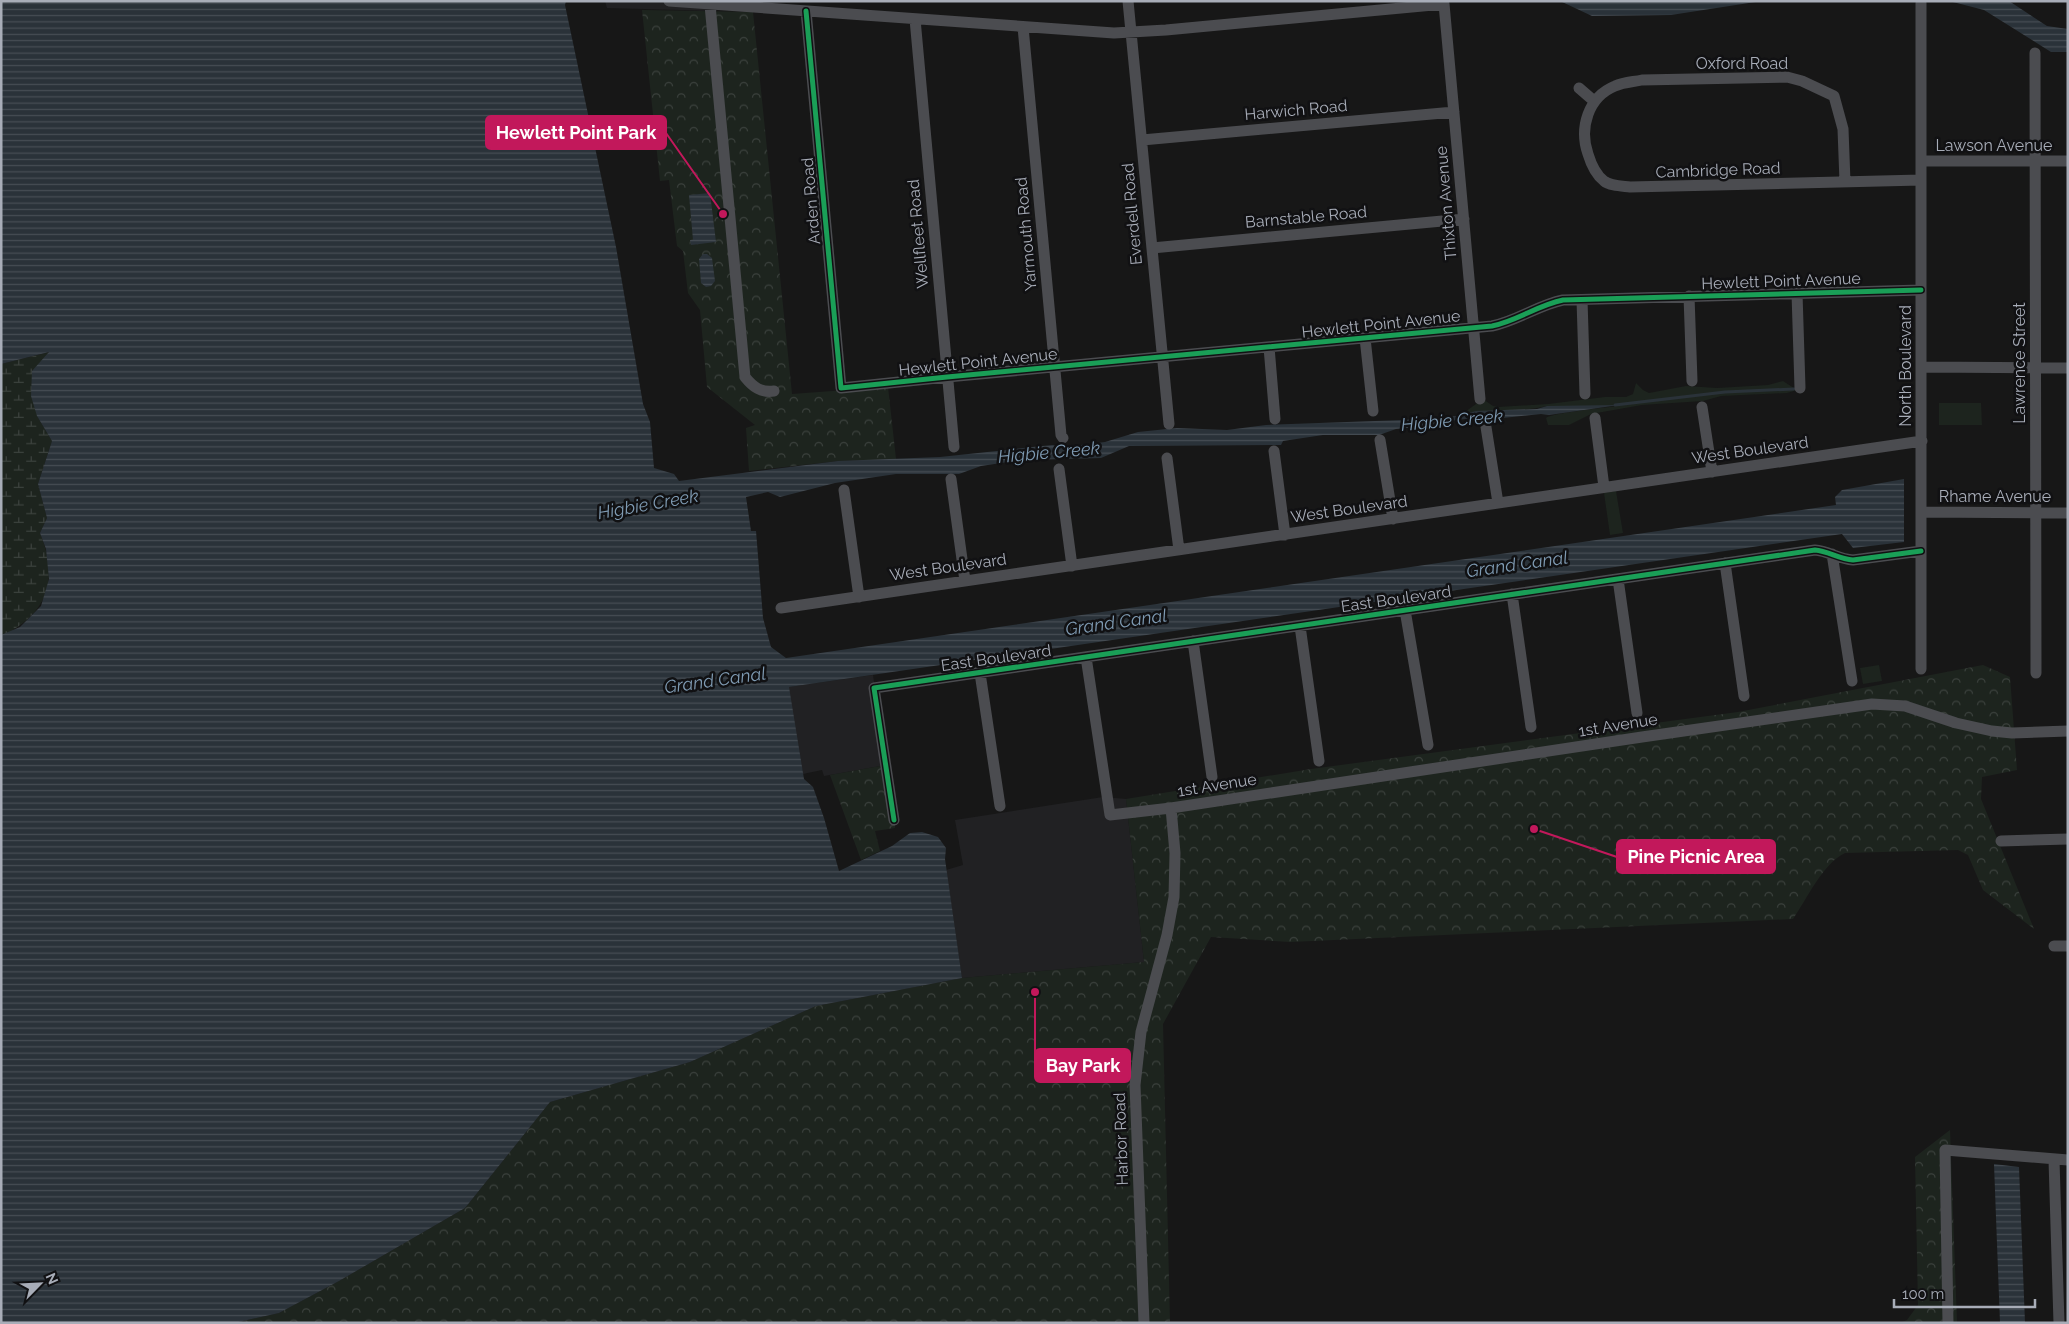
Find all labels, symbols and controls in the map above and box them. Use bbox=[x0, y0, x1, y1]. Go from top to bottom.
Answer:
street label: Oxford Road bbox=[1696, 54, 1788, 73]
street label: Harwich Road bbox=[1244, 96, 1348, 124]
callout: Hewlett Point Park bbox=[486, 116, 666, 149]
text: Hewlett Point Park bbox=[496, 122, 657, 143]
street label: Lawson Avenue bbox=[1936, 136, 2052, 155]
street label: Thixton Avenue bbox=[1432, 145, 1460, 261]
street label: Arden Road bbox=[798, 157, 824, 245]
street label: Cambridge Road bbox=[1655, 158, 1781, 182]
street label: Everdell Road bbox=[1118, 162, 1146, 266]
street label: Yarmouth Road bbox=[1012, 176, 1040, 292]
street label: Wellfleet Road bbox=[904, 179, 932, 289]
street label: Barnstable Road bbox=[1244, 202, 1368, 232]
street label: Hewlett Point Avenue bbox=[1701, 269, 1861, 293]
street label: Lawrence Street bbox=[2010, 302, 2029, 424]
street label: North Boulevard bbox=[1896, 305, 1915, 427]
street label: Hewlett Point Avenue bbox=[1301, 306, 1461, 342]
street label: Hewlett Point Avenue bbox=[898, 344, 1058, 380]
water label: Higbie Creek bbox=[1400, 405, 1504, 435]
street label: West Boulevard bbox=[1690, 432, 1810, 468]
water label: Higbie Creek bbox=[997, 437, 1101, 467]
water label: Higbie Creek bbox=[596, 485, 701, 523]
street label: Rhame Avenue bbox=[1939, 487, 2051, 506]
street label: West Boulevard bbox=[1289, 491, 1409, 527]
water label: Grand Canal bbox=[1465, 546, 1569, 582]
street label: West Boulevard bbox=[888, 549, 1008, 585]
street label: East Boulevard bbox=[1340, 582, 1452, 616]
water label: Grand Canal bbox=[1064, 604, 1168, 640]
street label: East Boulevard bbox=[940, 641, 1052, 675]
water label: Grand Canal bbox=[663, 662, 767, 698]
street label: 1st Avenue bbox=[1577, 709, 1659, 741]
street label: 1st Avenue bbox=[1176, 769, 1258, 801]
callout: Pine Picnic Area bbox=[1617, 840, 1775, 873]
text: Pine Picnic Area bbox=[1627, 846, 1765, 867]
callout: Bay Park bbox=[1035, 1049, 1130, 1082]
text: Bay Park bbox=[1046, 1055, 1121, 1076]
street label: Harbor Road bbox=[1110, 1092, 1132, 1186]
north arrow bbox=[15, 1259, 65, 1309]
text: N bbox=[42, 1271, 61, 1287]
scale bar bbox=[1894, 1276, 2035, 1308]
text: 100 m bbox=[1902, 1285, 1944, 1303]

